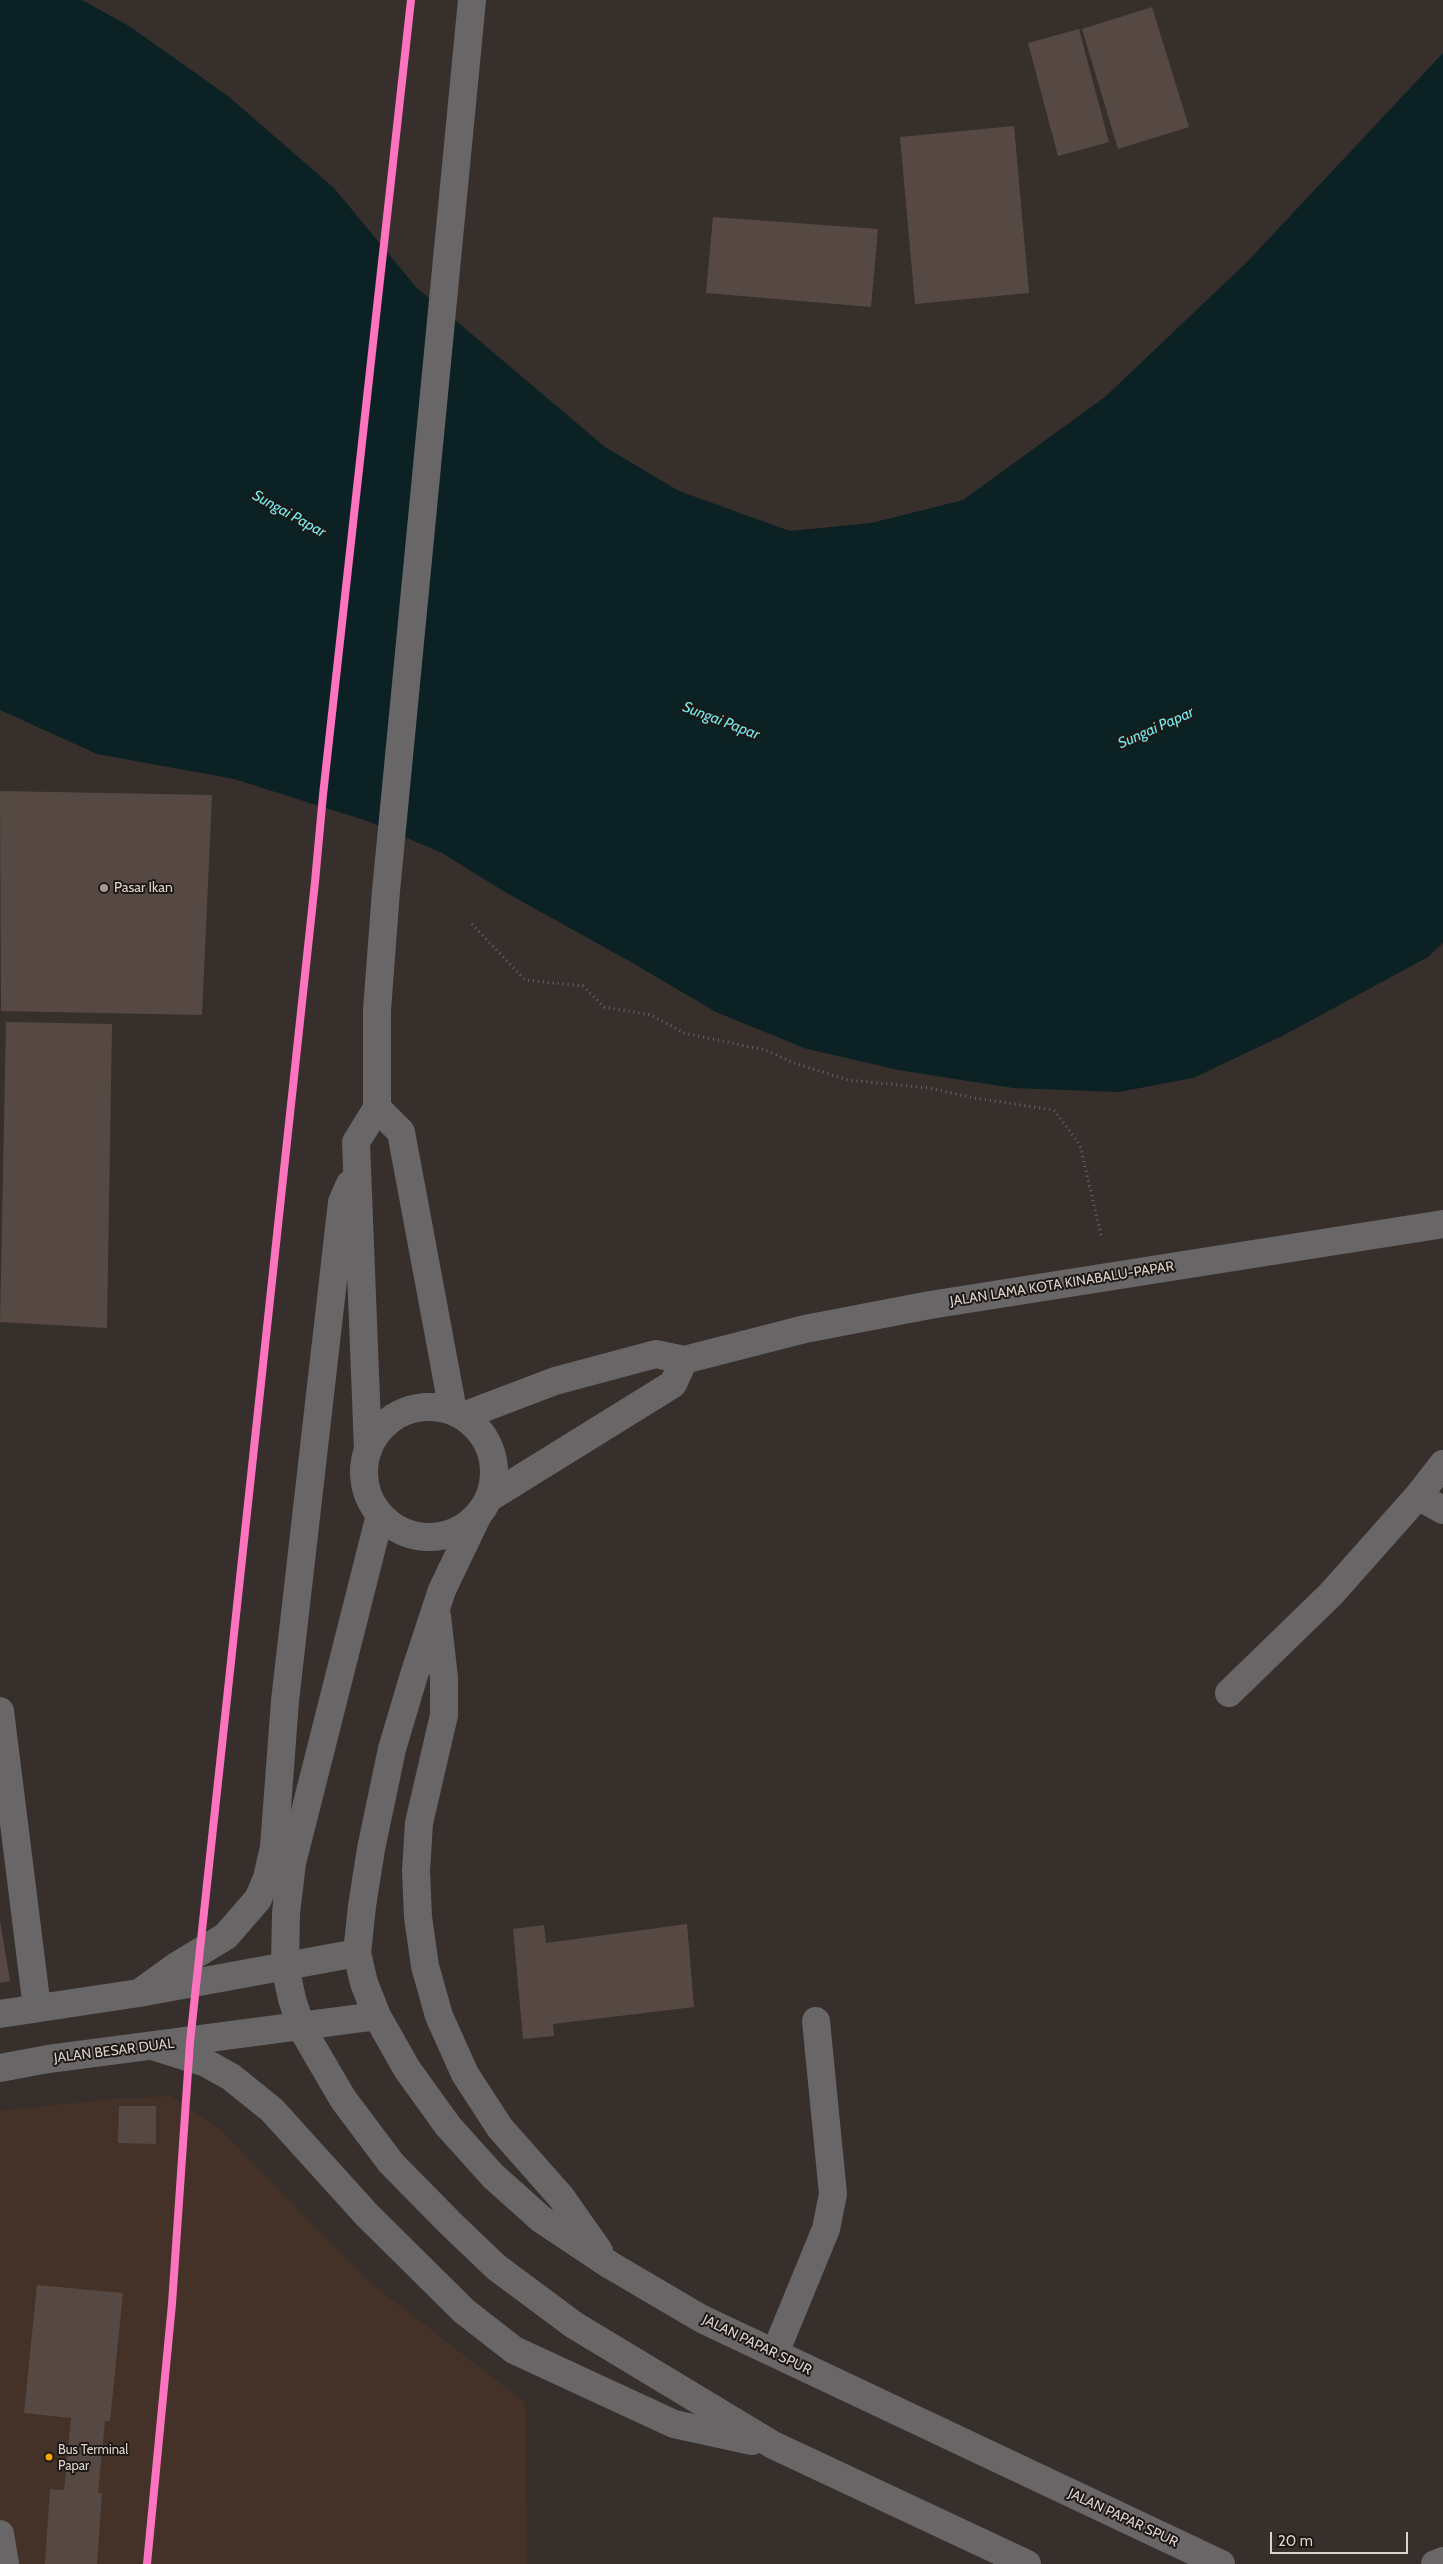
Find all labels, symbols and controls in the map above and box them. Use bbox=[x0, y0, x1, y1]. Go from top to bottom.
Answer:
water label: Sungai Papar bbox=[249, 487, 329, 541]
water label: Sungai Papar bbox=[680, 698, 762, 744]
water label: Sungai Papar bbox=[1115, 703, 1197, 753]
place label: Pasar Ikan bbox=[114, 880, 173, 896]
marker: Pasar Ikan bbox=[98, 882, 110, 894]
street label: JALAN LAMA KOTA KINABALU-PAPAR bbox=[949, 1258, 1175, 1310]
street label: JALAN BESAR DUAL bbox=[53, 2035, 175, 2067]
street label: JALAN PAPAR SPUR bbox=[700, 2311, 814, 2379]
place label: Bus Terminal Papar bbox=[58, 2442, 128, 2473]
marker: Bus Terminal Papar bbox=[44, 2452, 54, 2462]
street label: JALAN PAPAR SPUR bbox=[1065, 2485, 1181, 2551]
scale bar bbox=[1273, 2522, 1410, 2554]
text: 20 m bbox=[1278, 2532, 1313, 2550]

